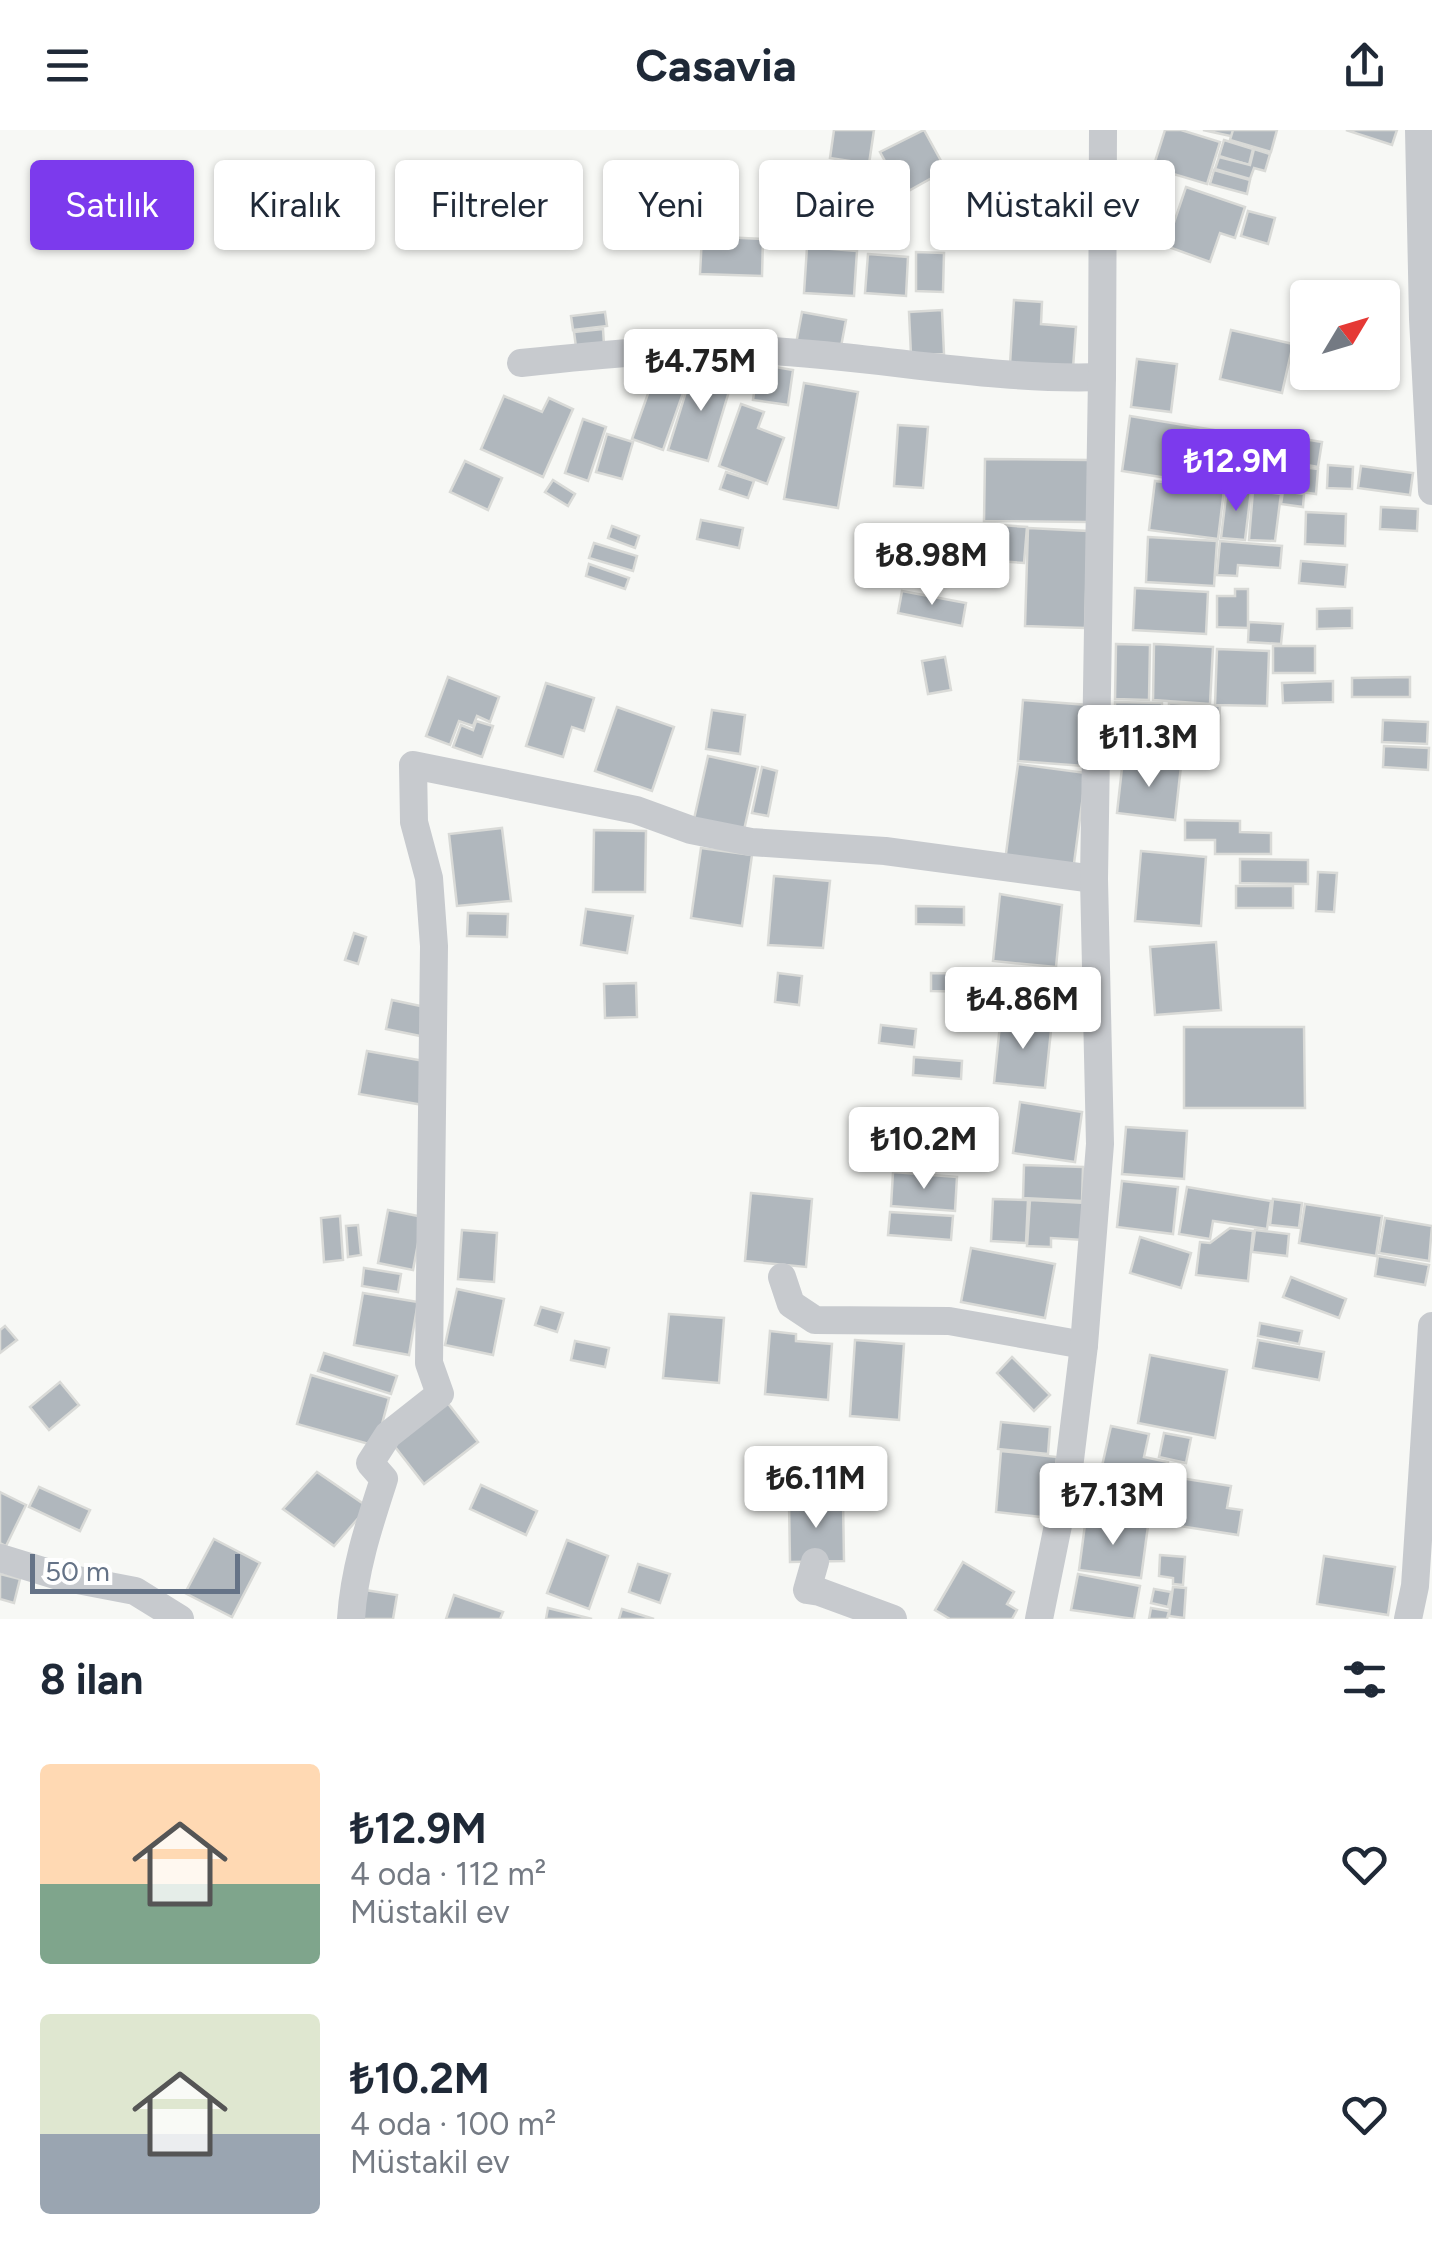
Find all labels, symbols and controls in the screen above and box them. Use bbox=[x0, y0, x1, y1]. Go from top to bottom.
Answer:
icon: menu bbox=[40, 38, 95, 93]
text: Casavia bbox=[635, 38, 797, 92]
icon: share bbox=[1337, 38, 1392, 93]
chip: Satılık bbox=[30, 160, 194, 250]
chip: Kiralık bbox=[214, 160, 375, 250]
chip: Filtreler bbox=[395, 160, 583, 250]
chip: Yeni bbox=[603, 160, 739, 250]
chip: Daire bbox=[759, 160, 910, 250]
chip: Müstakil ev bbox=[930, 160, 1175, 250]
north arrow bbox=[1290, 280, 1400, 390]
map controls bbox=[1290, 280, 1400, 390]
pin: ₺4.75M bbox=[620, 329, 782, 414]
text: ₺4.75M bbox=[646, 342, 756, 380]
pin: ₺12.9M bbox=[1155, 429, 1317, 514]
text: ₺12.9M bbox=[1184, 442, 1288, 480]
pin: ₺8.98M bbox=[851, 523, 1013, 608]
text: ₺8.98M bbox=[876, 536, 988, 574]
pin: ₺11.3M bbox=[1068, 705, 1230, 790]
text: ₺11.3M bbox=[1100, 718, 1198, 756]
pin: ₺4.86M bbox=[942, 967, 1104, 1052]
text: ₺4.86M bbox=[967, 980, 1079, 1018]
pin: ₺10.2M bbox=[843, 1107, 1005, 1192]
text: ₺10.2M bbox=[871, 1120, 977, 1158]
pin: ₺6.11M bbox=[735, 1446, 897, 1531]
text: ₺6.11M bbox=[766, 1459, 866, 1497]
pin: ₺7.13M bbox=[1032, 1463, 1194, 1548]
text: ₺7.13M bbox=[1062, 1476, 1164, 1514]
scale bar bbox=[30, 1549, 240, 1594]
text: 50 m bbox=[45, 1554, 110, 1588]
icon: filters bbox=[1337, 1652, 1392, 1707]
text: 8 ilan bbox=[40, 1654, 143, 1705]
text: ₺12.9M bbox=[350, 1803, 487, 1854]
icon: home bbox=[120, 1804, 240, 1924]
icon: heart bbox=[1337, 1837, 1392, 1892]
text: 4 oda · 112 m² bbox=[350, 1855, 546, 1893]
text: Müstakil ev bbox=[350, 1893, 510, 1931]
text: ₺10.2M bbox=[350, 2053, 490, 2104]
icon: home bbox=[120, 2054, 240, 2174]
icon: heart bbox=[1337, 2087, 1392, 2142]
text: 4 oda · 100 m² bbox=[350, 2105, 556, 2143]
text: Müstakil ev bbox=[350, 2143, 510, 2181]

